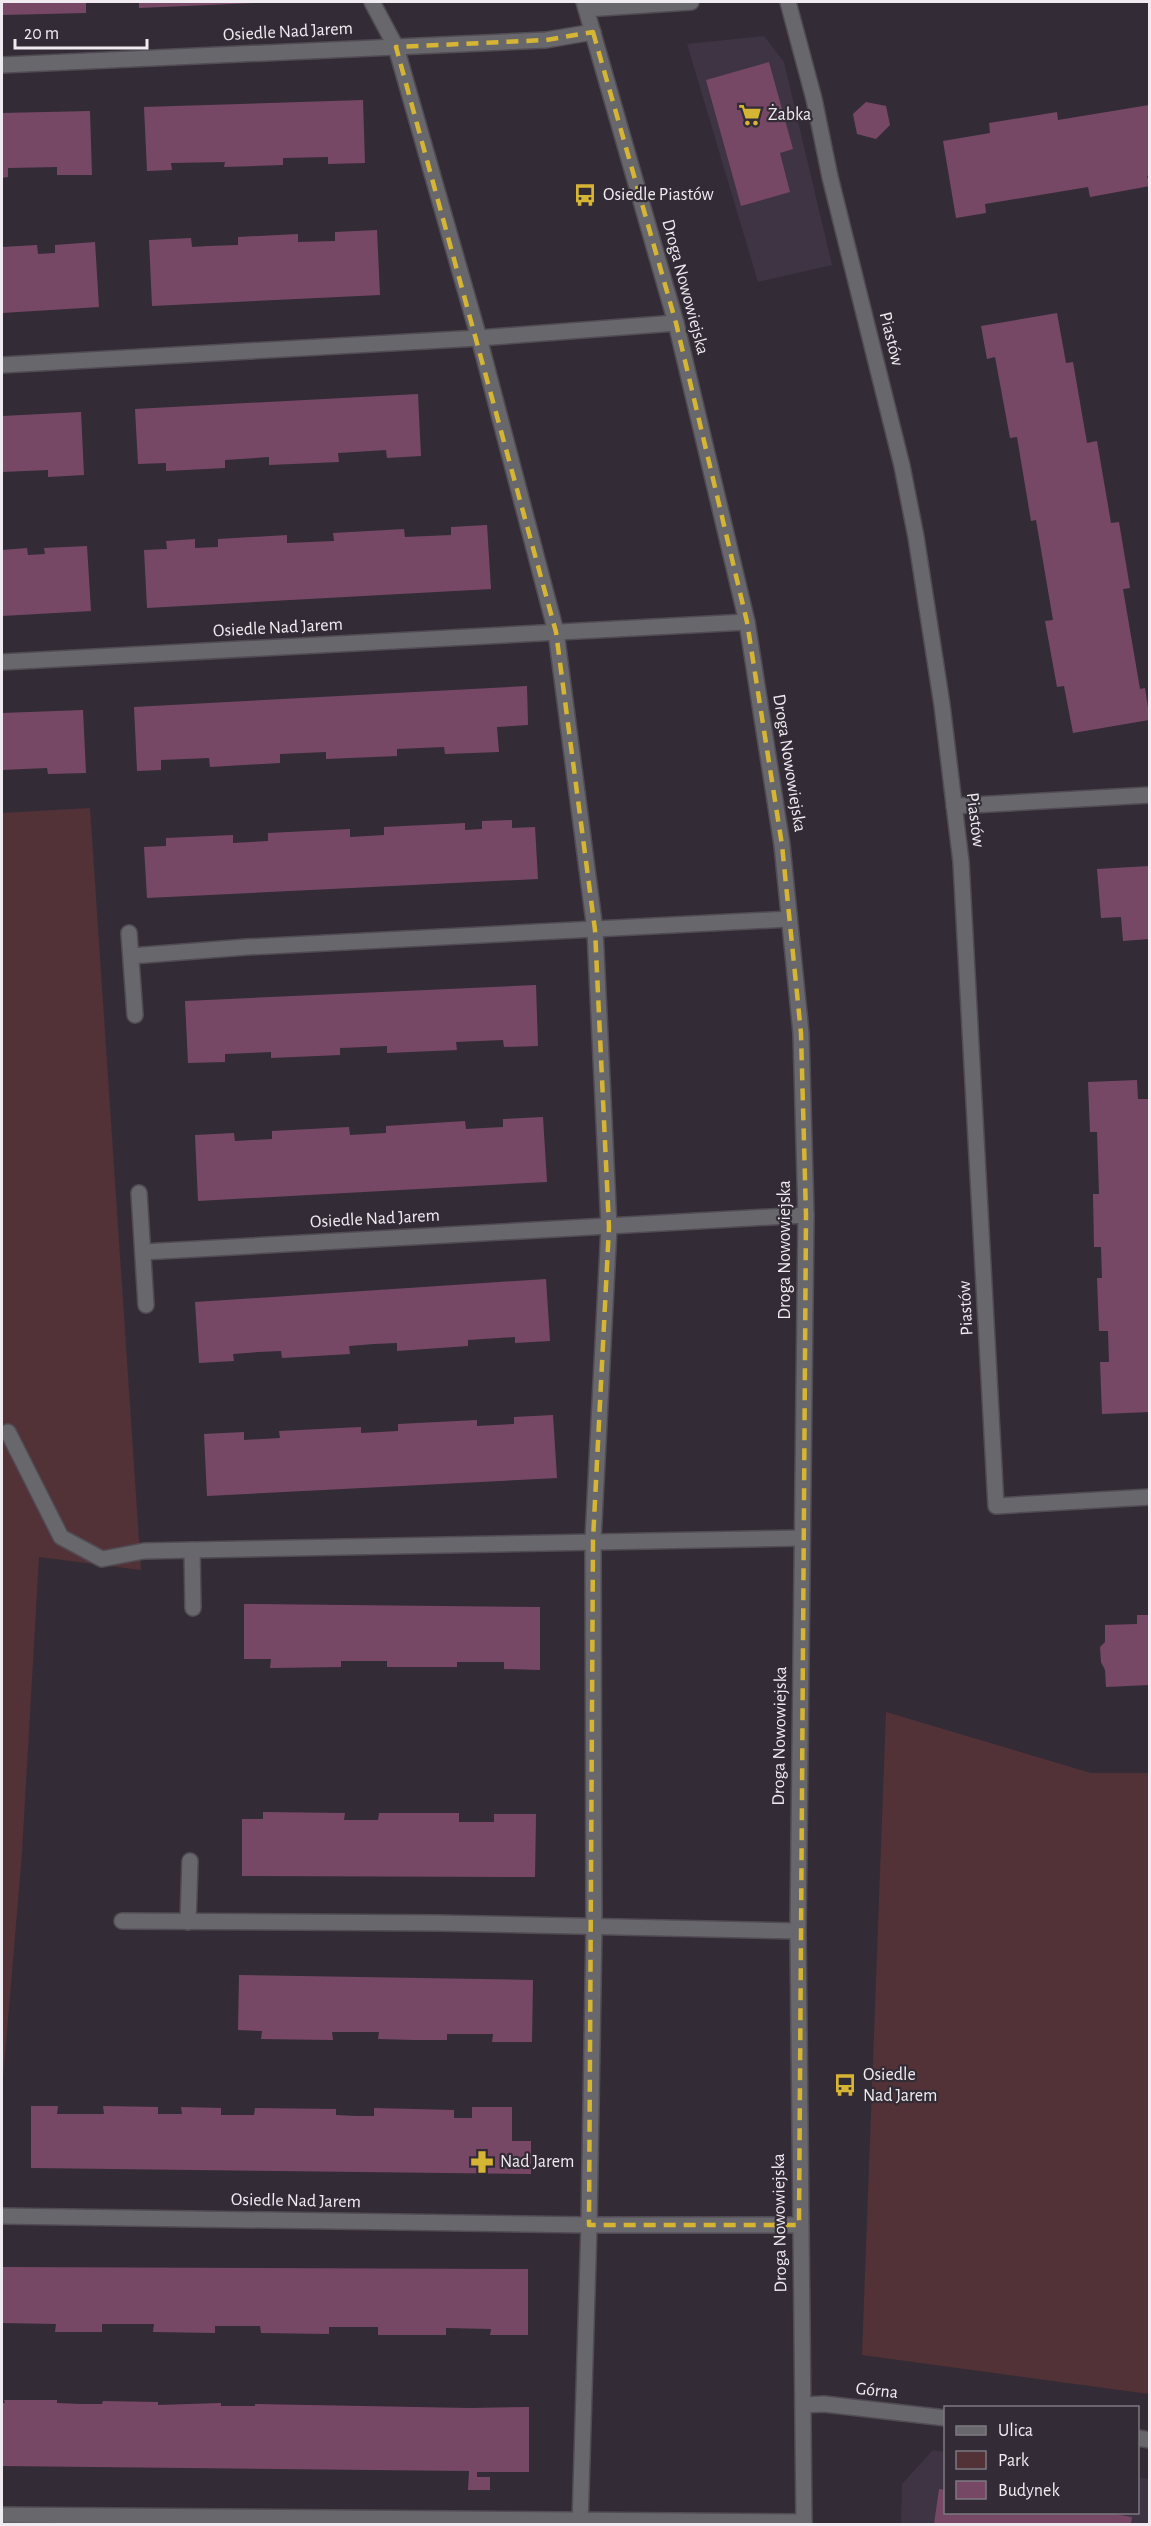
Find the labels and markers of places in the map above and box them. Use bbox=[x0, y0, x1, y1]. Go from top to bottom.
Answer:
supermarket icon: Żabka bbox=[737, 102, 763, 128]
place label: Żabka bbox=[768, 104, 811, 124]
bus stop icon: Osiedle Piastów bbox=[572, 182, 598, 208]
place label: Osiedle Piastów bbox=[603, 186, 714, 204]
place label: Osiedle Nad Jarem bbox=[863, 2066, 937, 2105]
bus stop icon: Osiedle Nad Jarem bbox=[832, 2072, 858, 2098]
pharmacy icon: Nad Jarem bbox=[469, 2149, 495, 2175]
place label: Nad Jarem bbox=[500, 2153, 574, 2171]

